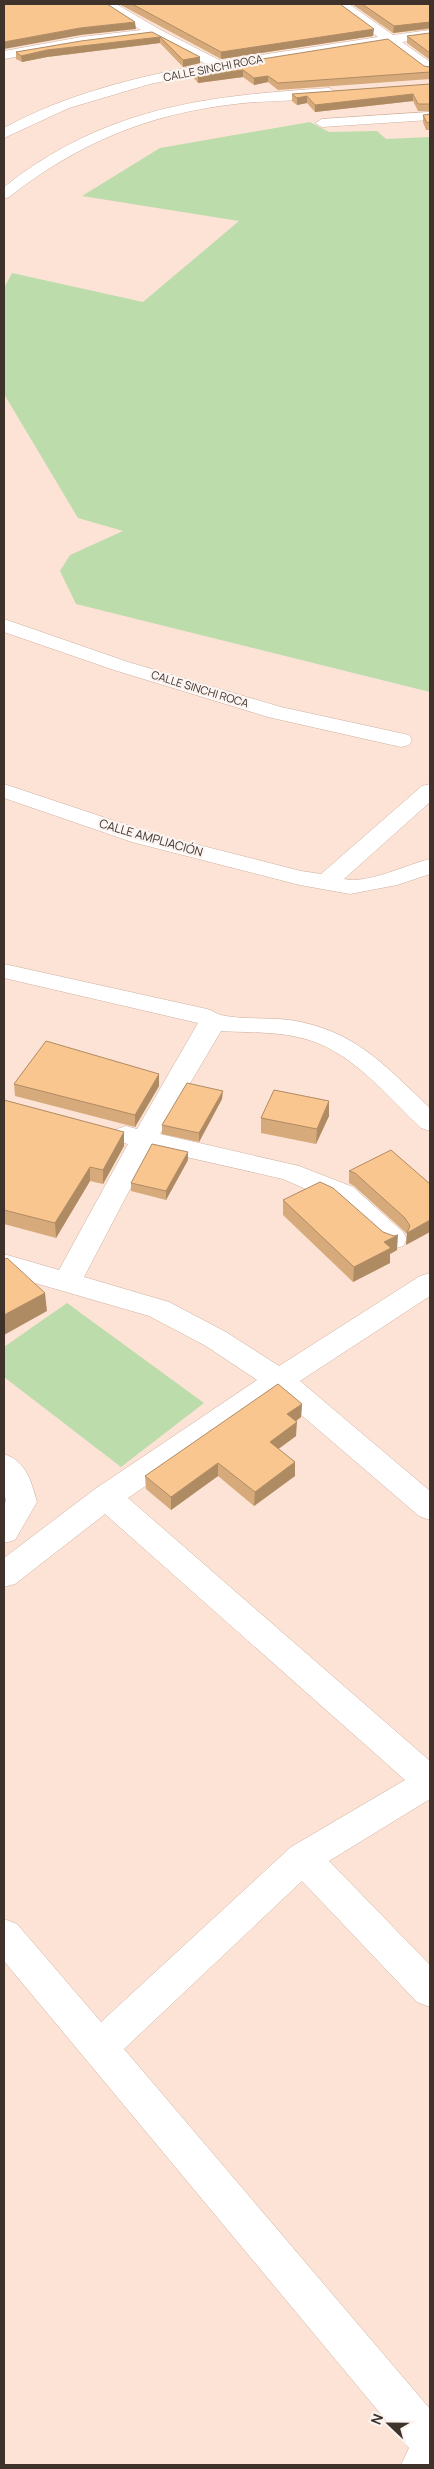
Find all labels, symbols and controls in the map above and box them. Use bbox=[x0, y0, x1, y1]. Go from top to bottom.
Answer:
street label: CALLE SINCHI ROCA bbox=[162, 51, 264, 84]
street label: CALLE SINCHI ROCA bbox=[150, 667, 251, 710]
street label: CALLE AMPLIACIÓN bbox=[97, 815, 205, 860]
north arrow bbox=[364, 2399, 414, 2449]
text: N bbox=[366, 2411, 387, 2427]

